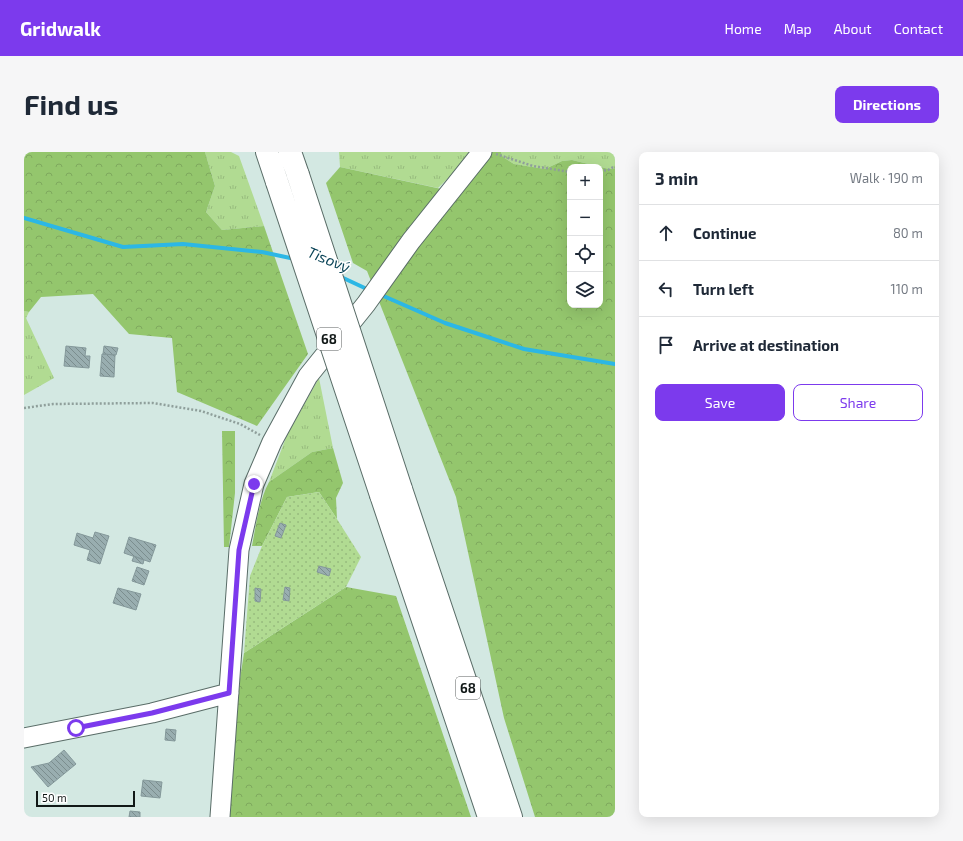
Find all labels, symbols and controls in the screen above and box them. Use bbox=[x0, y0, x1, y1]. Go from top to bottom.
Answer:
text: Gridwalk bbox=[20, 17, 101, 40]
text: Home bbox=[725, 20, 762, 37]
text: Map bbox=[784, 20, 812, 37]
text: About bbox=[834, 20, 872, 37]
text: Contact bbox=[894, 20, 943, 37]
button: Directions bbox=[835, 86, 939, 123]
text: Find us bbox=[24, 87, 118, 121]
map controls bbox=[567, 164, 603, 308]
button: + bbox=[567, 164, 603, 200]
text: 3 min bbox=[655, 168, 698, 188]
text: Walk · 190 m bbox=[850, 170, 923, 186]
button: − bbox=[567, 200, 603, 236]
icon: ahead bbox=[655, 222, 677, 244]
text: Continue bbox=[693, 224, 756, 242]
text: 80 m bbox=[893, 225, 923, 241]
button: locate bbox=[567, 236, 603, 272]
water label: Tisový bbox=[305, 242, 353, 277]
button: layers bbox=[567, 272, 603, 308]
icon: left bbox=[655, 278, 677, 300]
text: Turn left bbox=[693, 280, 754, 298]
text: 110 m bbox=[891, 281, 923, 297]
road number: 68 bbox=[317, 328, 341, 350]
icon: arrive bbox=[655, 334, 677, 356]
text: Arrive at destination bbox=[693, 336, 839, 354]
button: Save bbox=[655, 384, 785, 421]
button: Share bbox=[793, 384, 923, 421]
route end bbox=[245, 475, 263, 493]
road number: 68 bbox=[456, 677, 480, 699]
route start bbox=[67, 719, 85, 737]
scale bar bbox=[36, 789, 135, 808]
text: 50 m bbox=[42, 791, 67, 804]

